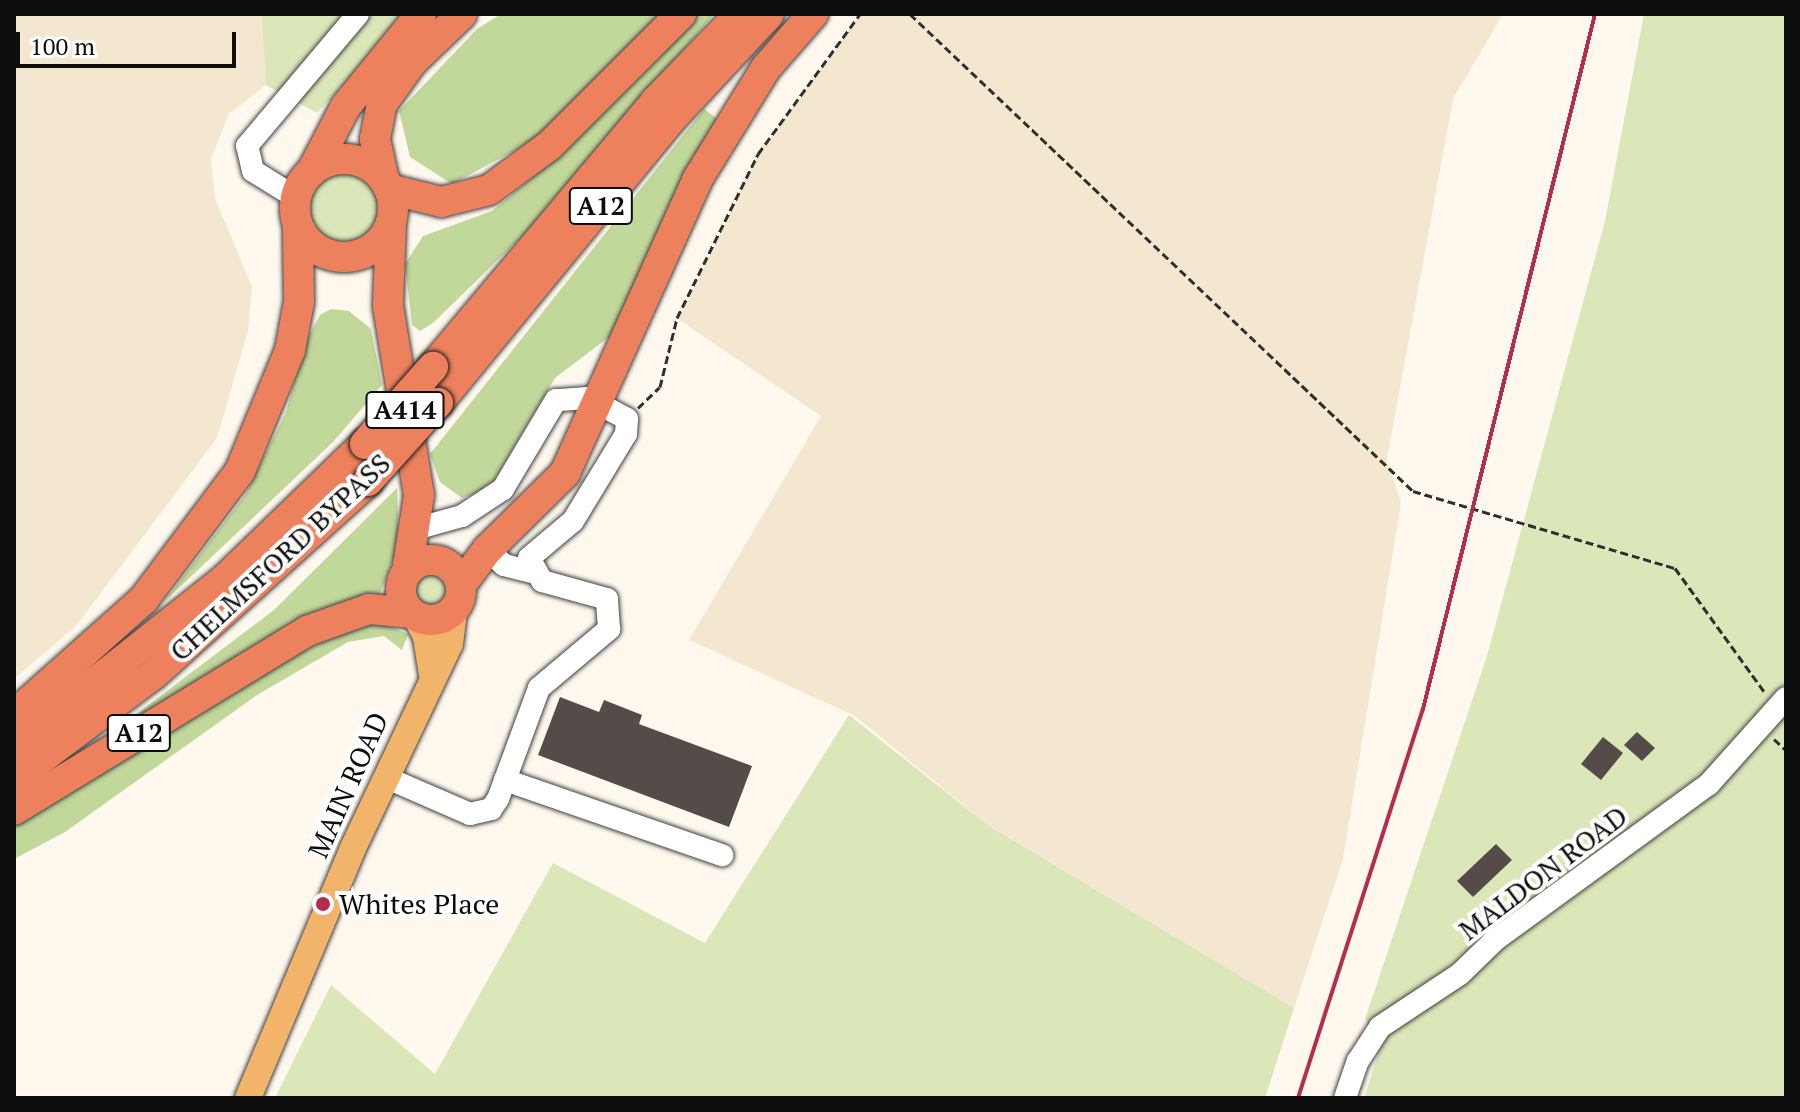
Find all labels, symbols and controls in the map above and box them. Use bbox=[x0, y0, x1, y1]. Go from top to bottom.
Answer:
scale bar bbox=[20, 16, 240, 66]
text: 100 m bbox=[30, 30, 95, 62]
road number: A12 bbox=[567, 184, 635, 228]
road number: A414 bbox=[365, 388, 445, 432]
street label: CHELMSFORD BYPASS bbox=[163, 446, 397, 668]
street label: MAIN ROAD bbox=[301, 707, 395, 863]
road number: A12 bbox=[105, 711, 173, 755]
street label: MALDON ROAD bbox=[1452, 799, 1634, 947]
place label: Whites Place bbox=[339, 887, 499, 921]
marker: Whites Place bbox=[314, 895, 332, 913]

